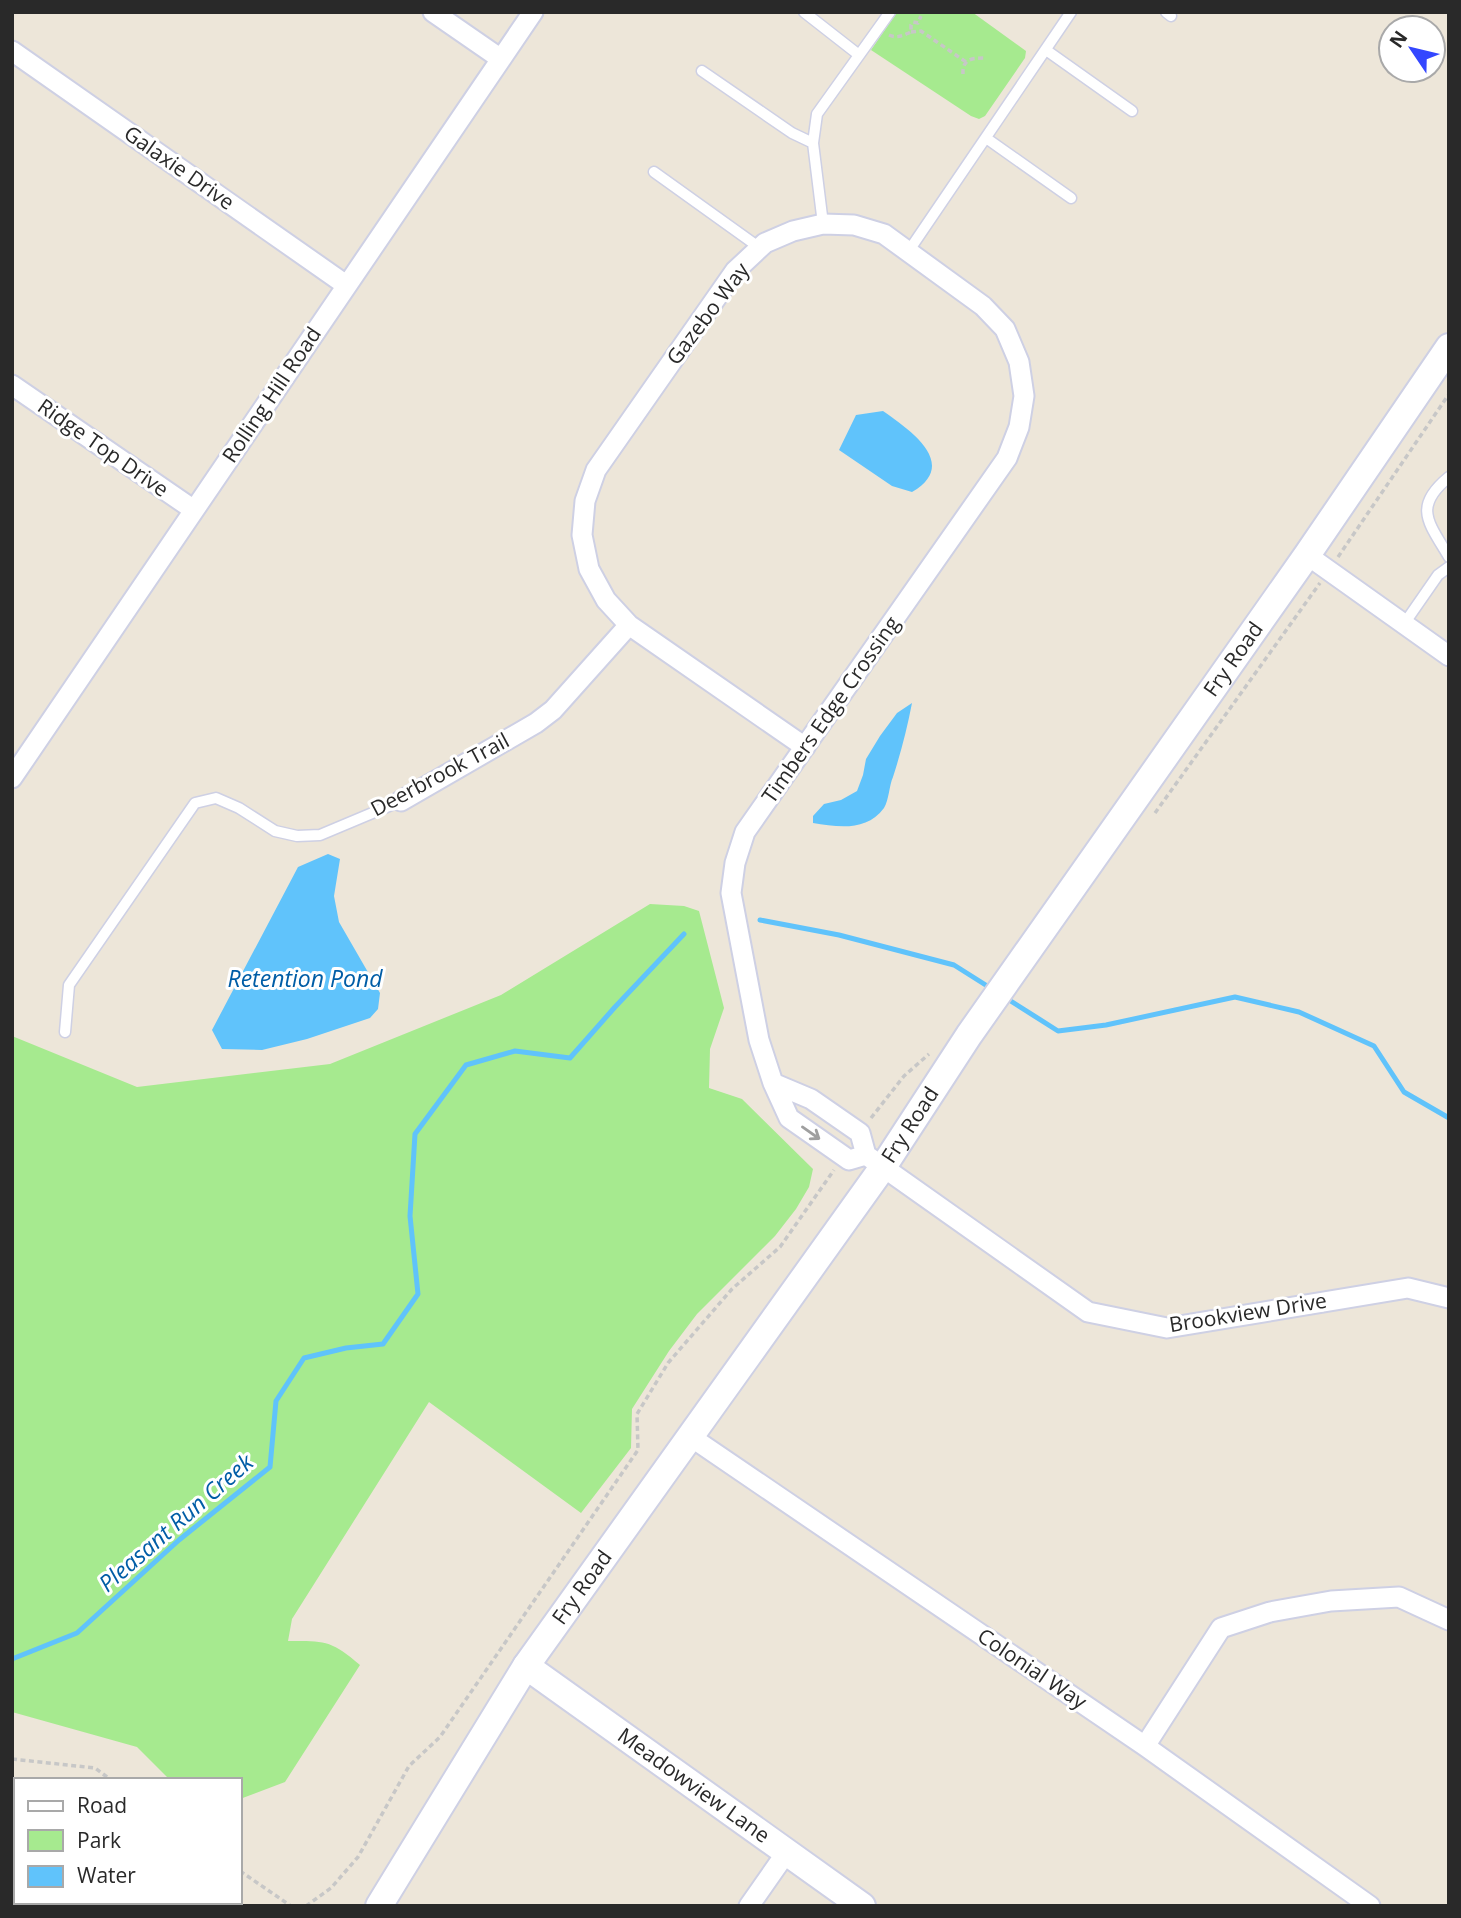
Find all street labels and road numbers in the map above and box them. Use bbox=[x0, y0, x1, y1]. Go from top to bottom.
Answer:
street label: Galaxie Drive bbox=[119, 119, 240, 216]
street label: Gazebo Way bbox=[660, 256, 755, 370]
street label: Rolling Hill Road bbox=[215, 321, 327, 468]
street label: Ridge Top Drive bbox=[33, 392, 175, 503]
street label: Timbers Edge Crossing bbox=[755, 610, 905, 808]
street label: Fry Road bbox=[1197, 616, 1269, 702]
street label: Deerbrook Trail bbox=[365, 726, 514, 822]
street label: Fry Road bbox=[874, 1081, 945, 1168]
street label: Brookview Drive bbox=[1167, 1286, 1329, 1338]
street label: Fry Road bbox=[545, 1544, 618, 1630]
street label: Colonial Way bbox=[973, 1621, 1093, 1715]
street label: Meadowview Lane bbox=[613, 1721, 776, 1849]

